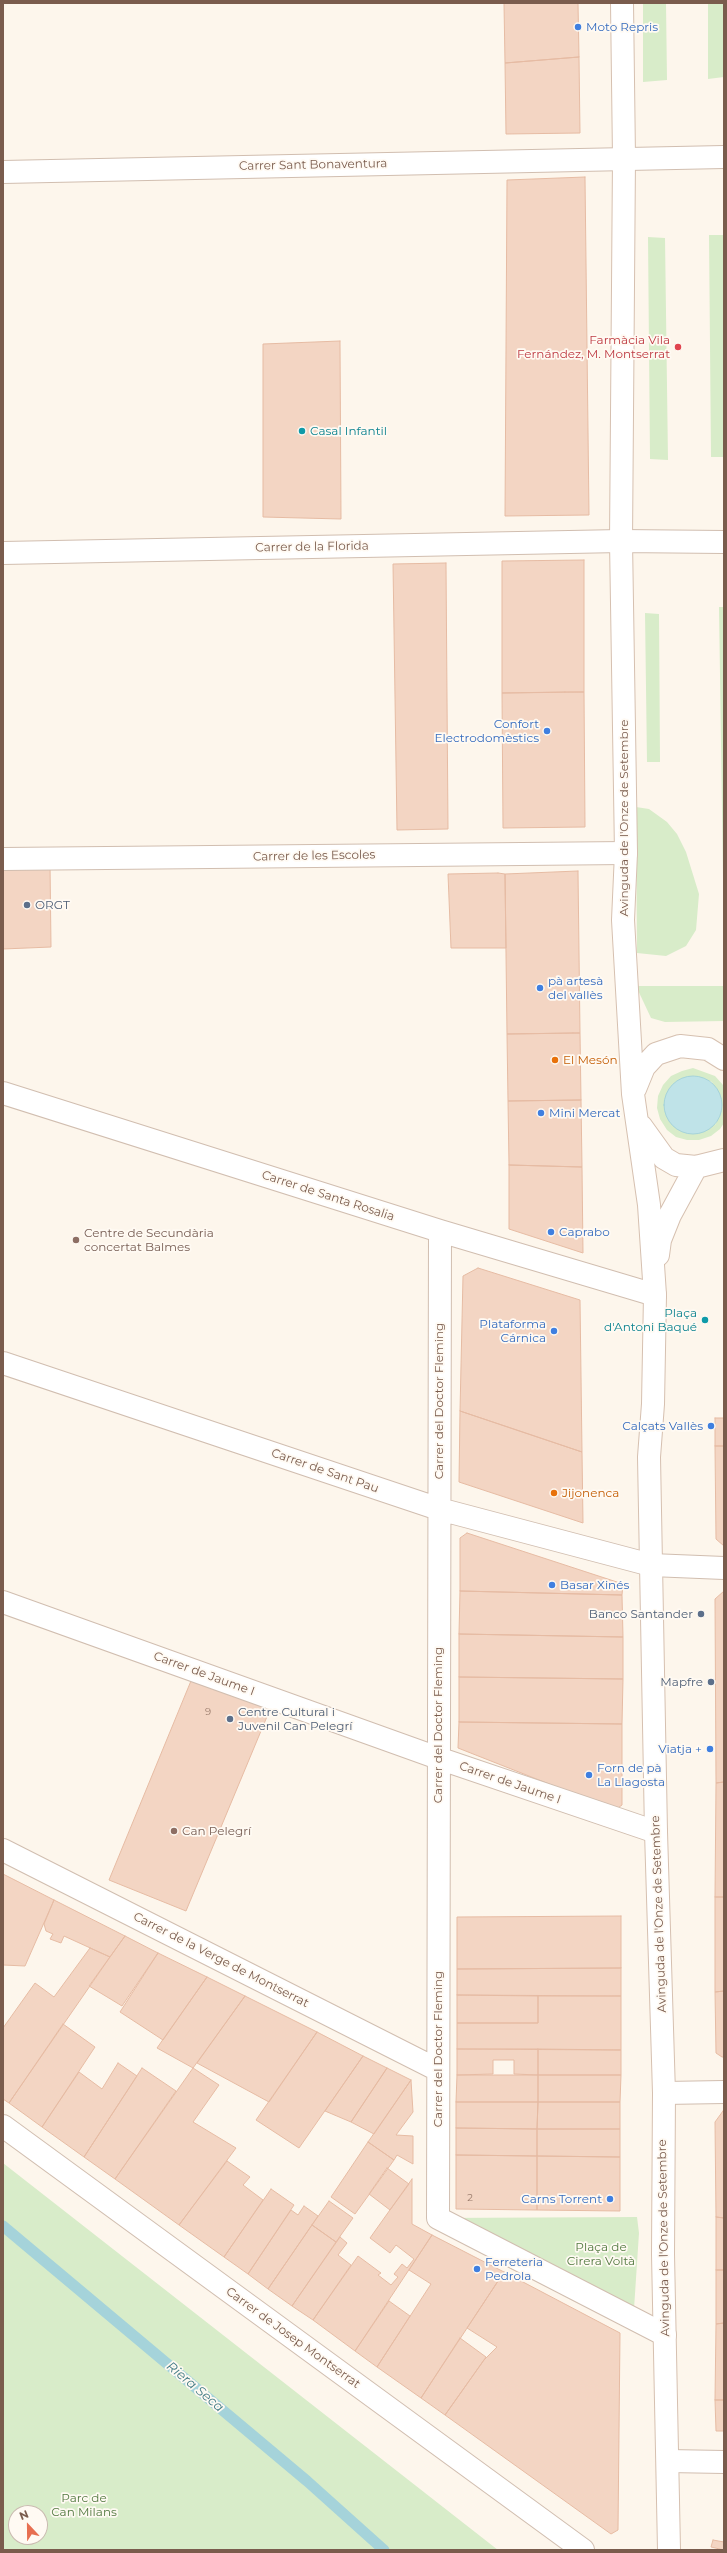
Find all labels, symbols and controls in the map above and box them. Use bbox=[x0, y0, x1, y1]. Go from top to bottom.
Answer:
place label: Moto Repris bbox=[586, 20, 658, 34]
marker: Moto Repris bbox=[573, 22, 583, 32]
street label: Carrer Sant Bonaventura bbox=[239, 157, 387, 173]
place label: Farmàcia Vila Fernández, M. Montserrat bbox=[517, 333, 670, 361]
marker: Farmàcia Vila Fernández, M. Montserrat bbox=[673, 342, 683, 352]
place label: Casal Infantil bbox=[310, 424, 387, 438]
marker: Casal Infantil bbox=[297, 426, 307, 436]
street label: Carrer de la Florida bbox=[255, 539, 369, 555]
place label: Confort Electrodomèstics bbox=[434, 717, 539, 745]
street label: Avinguda de l'Onze de Setembre bbox=[617, 719, 631, 917]
marker: Confort Electrodomèstics bbox=[542, 726, 552, 736]
street label: Carrer de les Escoles bbox=[253, 848, 375, 864]
place label: ORGT bbox=[35, 898, 70, 912]
marker: ORGT bbox=[22, 900, 32, 910]
place label: pà artesà del vallès bbox=[548, 974, 603, 1002]
marker: pà artesà del vallès bbox=[535, 983, 545, 993]
place label: El Mesón bbox=[563, 1053, 618, 1067]
marker: El Mesón bbox=[550, 1055, 560, 1065]
place label: Mini Mercat bbox=[549, 1106, 620, 1120]
marker: Mini Mercat bbox=[536, 1108, 546, 1118]
street label: Carrer de Santa Rosalia bbox=[260, 1168, 396, 1224]
place label: Caprabo bbox=[559, 1225, 610, 1239]
place label: Centre de Secundària concertat Balmes bbox=[84, 1226, 214, 1254]
marker: Caprabo bbox=[546, 1227, 556, 1237]
marker: Centre de Secundària concertat Balmes bbox=[71, 1235, 81, 1245]
place label: Plaça d'Antoni Baqué bbox=[604, 1306, 697, 1334]
marker: Plaça d'Antoni Baqué bbox=[700, 1315, 710, 1325]
place label: Plataforma Cárnica bbox=[479, 1317, 546, 1345]
street label: Carrer del Doctor Fleming bbox=[432, 1323, 446, 1479]
marker: Plataforma Cárnica bbox=[549, 1326, 559, 1336]
place label: Calçats Vallès bbox=[622, 1419, 703, 1433]
marker: Calçats Vallès bbox=[706, 1421, 716, 1431]
street label: Carrer de Sant Pau bbox=[269, 1446, 381, 1496]
place label: Jijonenca bbox=[562, 1486, 619, 1500]
marker: Jijonenca bbox=[549, 1488, 559, 1498]
place label: Basar Xinés bbox=[560, 1578, 629, 1592]
marker: Basar Xinés bbox=[547, 1580, 557, 1590]
place label: Banco Santander bbox=[589, 1607, 693, 1621]
marker: Banco Santander bbox=[696, 1609, 706, 1619]
street label: Carrer del Doctor Fleming bbox=[431, 1647, 445, 1803]
street label: Carrer de Jaume I bbox=[151, 1649, 257, 1699]
place label: Mapfre bbox=[660, 1675, 703, 1689]
marker: Mapfre bbox=[706, 1677, 716, 1687]
place label: Centre Cultural i Juvenil Can Pelegrí bbox=[238, 1705, 352, 1733]
house number: 9 bbox=[205, 1706, 211, 1718]
marker: Centre Cultural i Juvenil Can Pelegrí bbox=[225, 1714, 235, 1724]
place label: Viatja + bbox=[658, 1742, 702, 1756]
marker: Viatja + bbox=[705, 1744, 715, 1754]
street label: Carrer de Jaume I bbox=[457, 1759, 563, 1807]
place label: Forn de pà La Llagosta bbox=[597, 1761, 665, 1789]
marker: Forn de pà La Llagosta bbox=[584, 1770, 594, 1780]
street label: Avinguda de l'Onze de Setembre bbox=[648, 1815, 670, 2013]
place label: Can Pelegrí bbox=[182, 1824, 251, 1838]
marker: Can Pelegrí bbox=[169, 1826, 179, 1836]
street label: Carrer de la Verge de Montserrat bbox=[131, 1909, 311, 2011]
street label: Carrer del Doctor Fleming bbox=[431, 1971, 445, 2127]
street label: Avinguda de l'Onze de Setembre bbox=[655, 2139, 673, 2337]
house number: 2 bbox=[467, 2192, 473, 2204]
place label: Carns Torrent bbox=[521, 2192, 602, 2206]
marker: Carns Torrent bbox=[605, 2194, 615, 2204]
park label: Plaça de Cirera Voltà bbox=[567, 2240, 635, 2268]
place label: Ferreteria Pedrola bbox=[485, 2255, 543, 2283]
marker: Ferreteria Pedrola bbox=[472, 2264, 482, 2274]
street label: Carrer de Josep Montserrat bbox=[223, 2284, 363, 2392]
water label: Riera Seca bbox=[163, 2359, 227, 2415]
park label: Parc de Can Milans bbox=[51, 2491, 117, 2519]
north arrow bbox=[8, 2505, 48, 2545]
text: N bbox=[17, 2507, 31, 2523]

